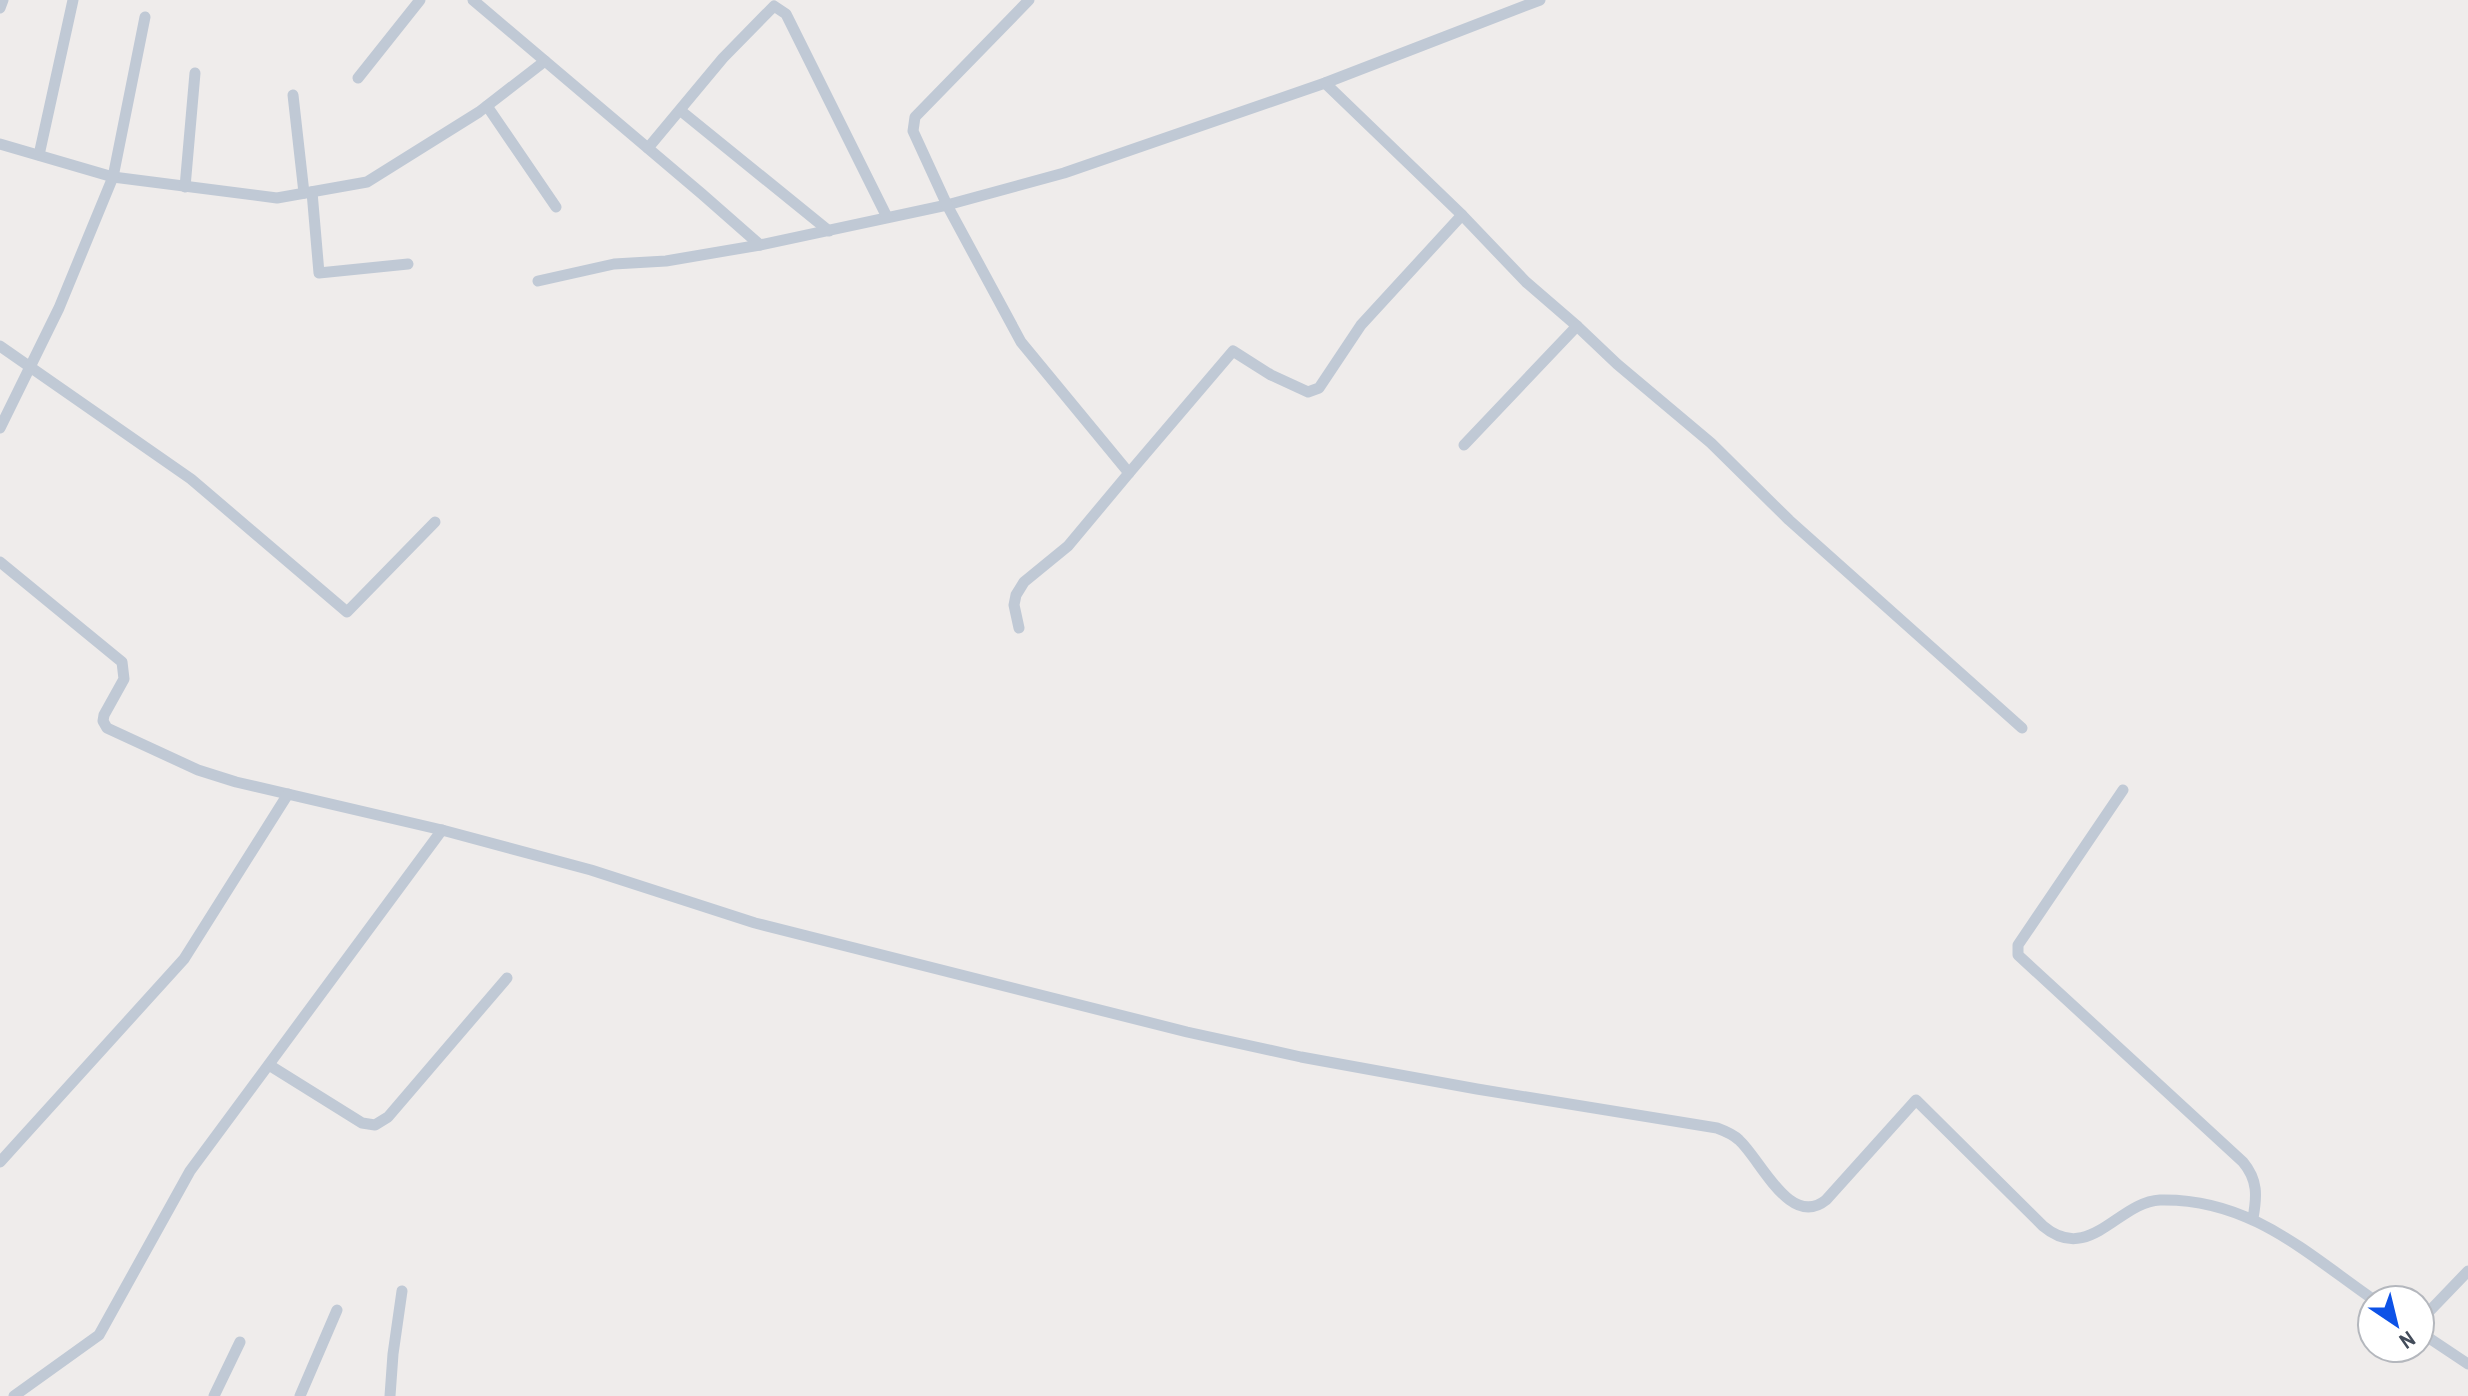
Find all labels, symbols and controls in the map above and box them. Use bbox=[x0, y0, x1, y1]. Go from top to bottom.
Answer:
north arrow bbox=[2356, 1284, 2436, 1364]
text: N bbox=[2394, 1324, 2421, 1356]

